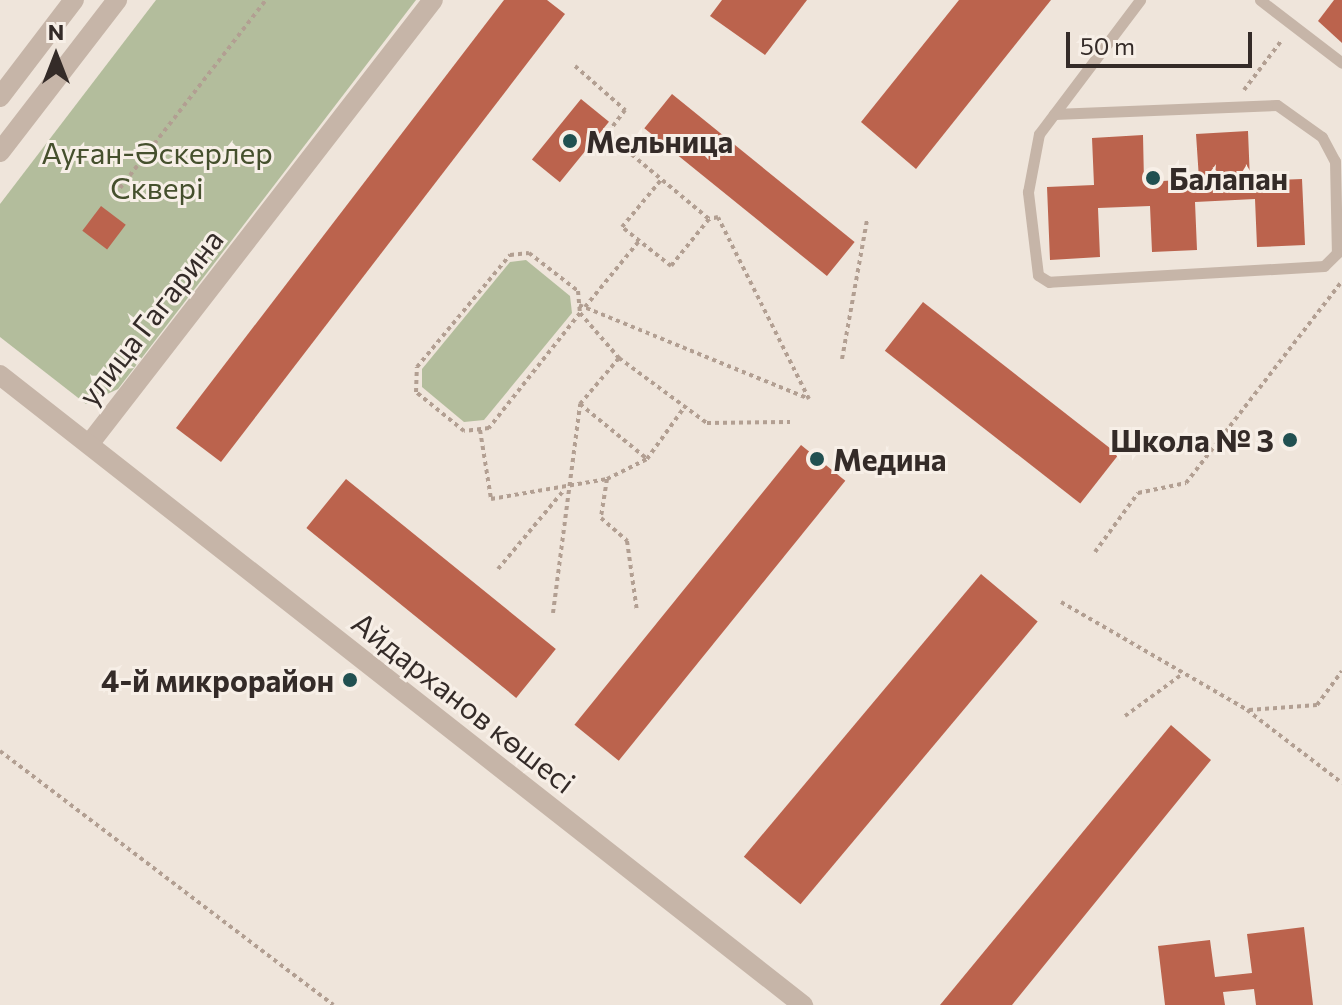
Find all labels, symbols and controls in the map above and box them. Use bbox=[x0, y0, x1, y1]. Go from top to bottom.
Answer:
north arrow bbox=[16, 16, 96, 96]
scale bar bbox=[1070, 16, 1256, 66]
text: N bbox=[48, 18, 64, 45]
text: 50 m bbox=[1080, 31, 1135, 60]
place label: Мельница bbox=[586, 123, 733, 159]
marker: Мельница bbox=[561, 132, 579, 150]
park label: Ауған-Әскерлер Сквері bbox=[41, 134, 273, 204]
place label: Балапан bbox=[1169, 160, 1288, 196]
marker: Балапан bbox=[1144, 169, 1162, 187]
street label: улица Гагарина bbox=[70, 222, 230, 412]
place label: Школа № 3 bbox=[1110, 422, 1274, 458]
marker: Школа № 3 bbox=[1281, 431, 1299, 449]
place label: Медина bbox=[833, 441, 946, 477]
marker: Медина bbox=[808, 450, 826, 468]
street label: Айдарханов көшесі bbox=[345, 604, 583, 800]
place label: 4-й микрорайон bbox=[101, 662, 334, 698]
marker: 4-й микрорайон bbox=[341, 671, 359, 689]

